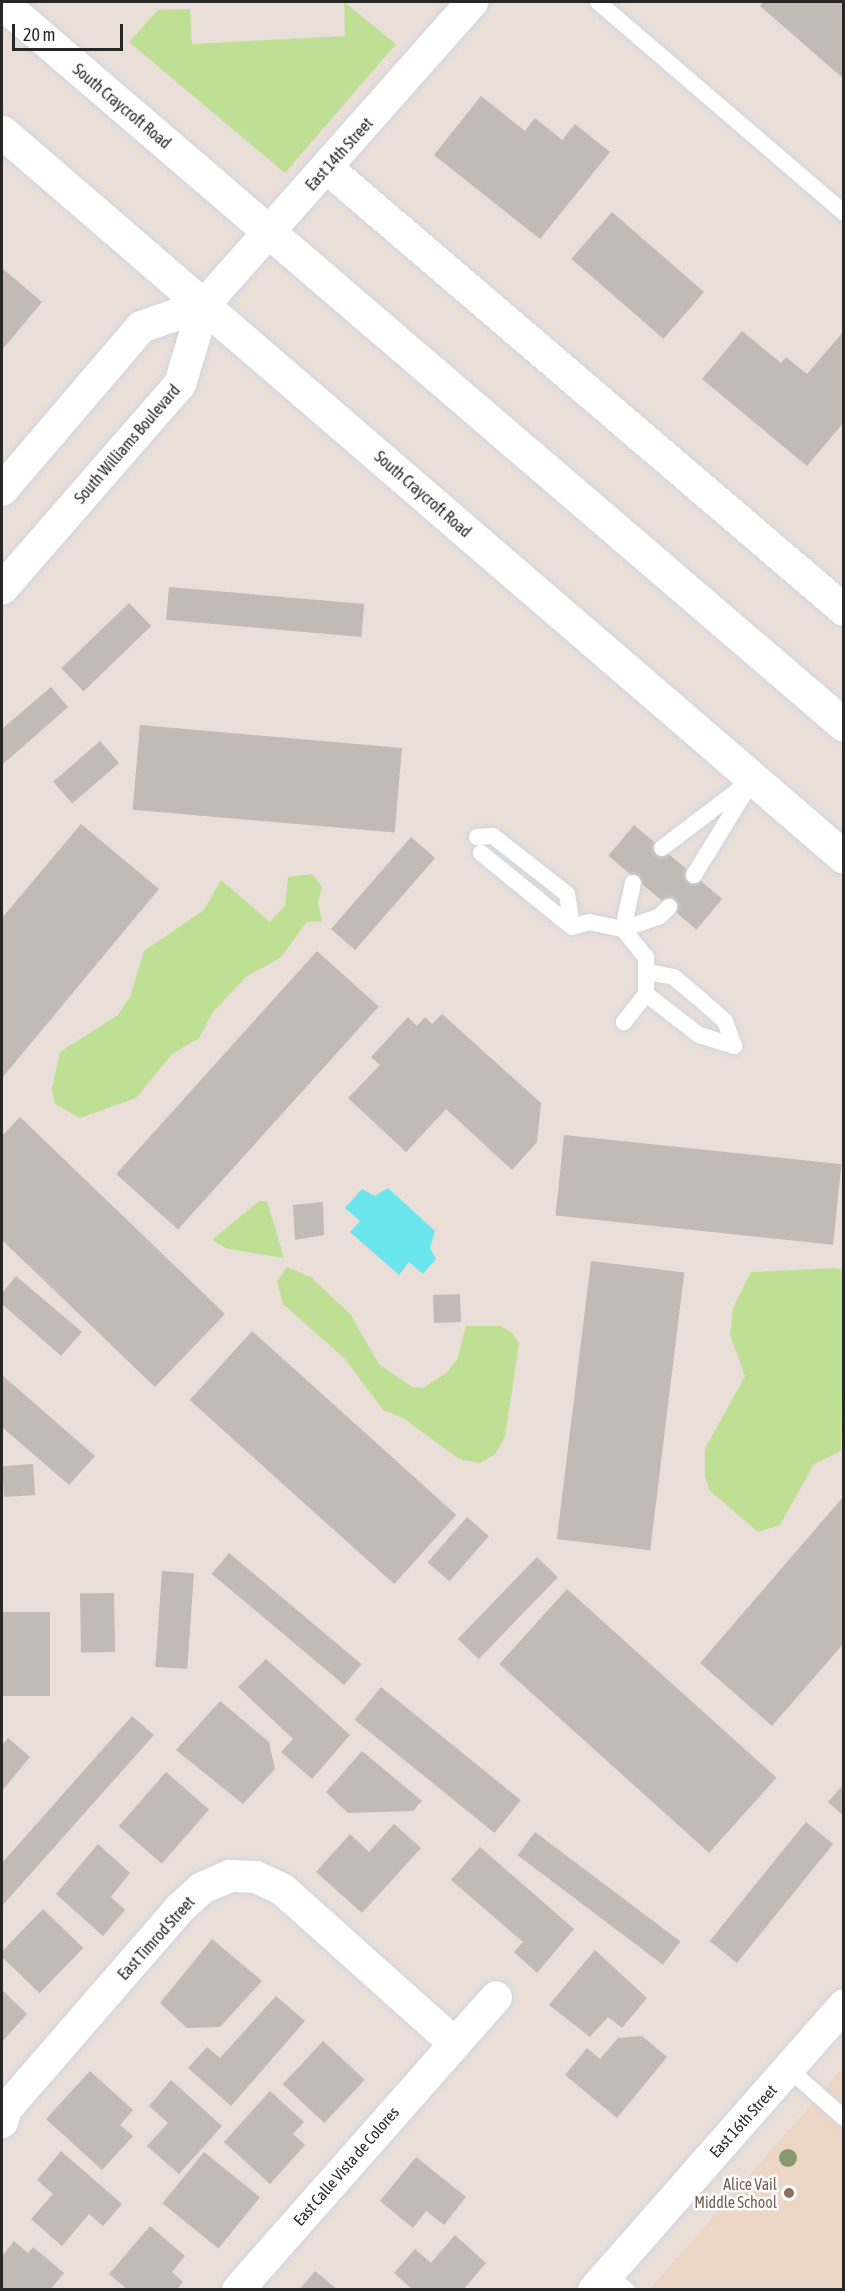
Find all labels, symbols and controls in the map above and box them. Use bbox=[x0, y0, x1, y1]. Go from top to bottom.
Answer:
scale bar bbox=[15, 12, 126, 50]
text: 20 m bbox=[23, 24, 55, 45]
street label: South Craycroft Road bbox=[69, 59, 175, 153]
street label: East 14th Street bbox=[301, 114, 377, 194]
street label: South Williams Boulevard bbox=[70, 381, 184, 507]
street label: South Craycroft Road bbox=[371, 447, 475, 541]
street label: East Timrod Street bbox=[113, 1892, 199, 1984]
street label: East 16th Street bbox=[705, 2081, 781, 2161]
street label: East Calle Vista de Colores bbox=[289, 2103, 403, 2229]
place label: Alice Vail Middle School bbox=[694, 2174, 777, 2212]
marker: Alice Vail Middle School bbox=[782, 2186, 796, 2200]

